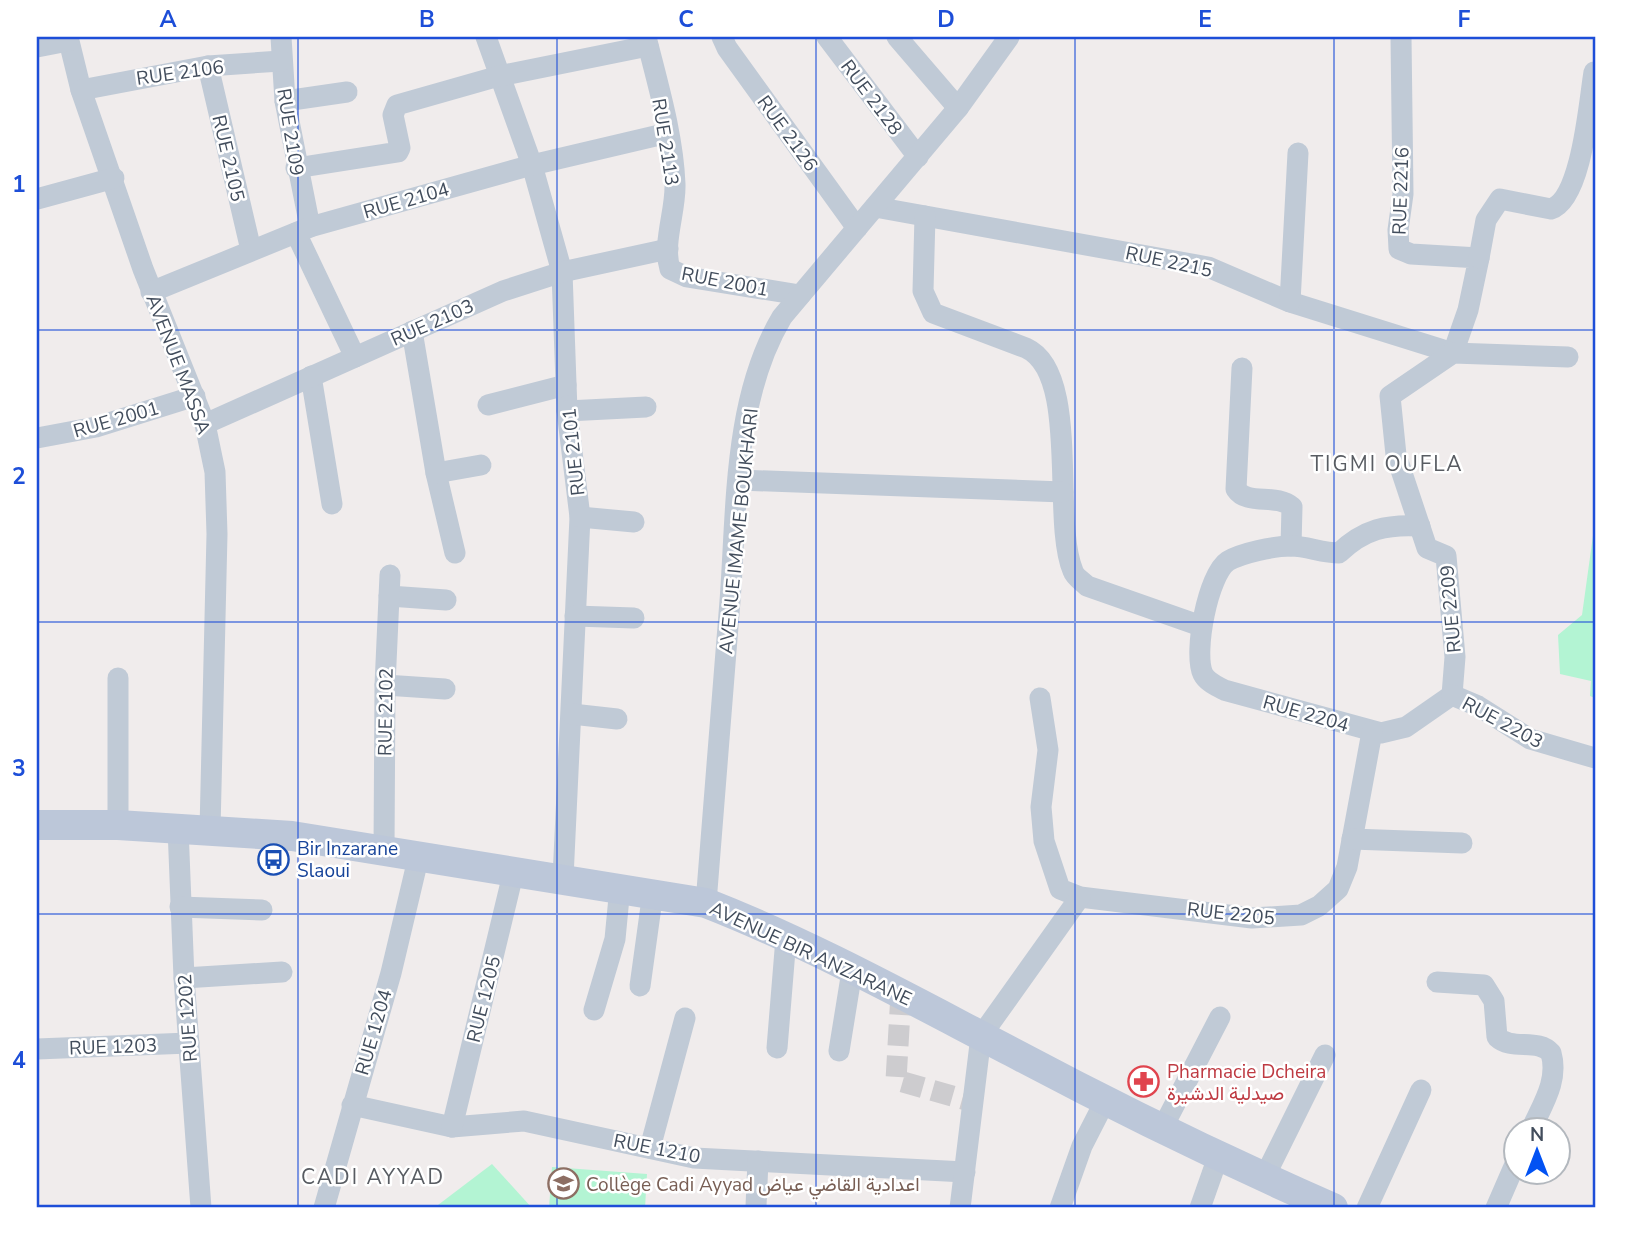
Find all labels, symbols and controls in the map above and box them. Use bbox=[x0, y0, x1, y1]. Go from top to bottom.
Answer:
text: A bbox=[159, 4, 177, 35]
text: B bbox=[419, 4, 435, 35]
text: C bbox=[678, 4, 694, 35]
text: D bbox=[937, 4, 955, 35]
text: E bbox=[1198, 4, 1212, 35]
text: F bbox=[1458, 4, 1471, 35]
street label: RUE 2106 bbox=[135, 54, 226, 92]
street label: RUE 2128 bbox=[834, 55, 908, 141]
street label: RUE 2109 bbox=[270, 87, 310, 178]
street label: RUE 2126 bbox=[751, 90, 824, 177]
street label: RUE 2113 bbox=[645, 97, 685, 188]
street label: RUE 2105 bbox=[205, 112, 251, 204]
street label: RUE 2216 bbox=[1386, 147, 1416, 236]
text: 1 bbox=[12, 169, 26, 200]
street label: RUE 2104 bbox=[360, 176, 452, 226]
street label: RUE 2215 bbox=[1123, 240, 1215, 284]
street label: RUE 2001 bbox=[679, 261, 771, 303]
street label: AVENUE MASSA bbox=[139, 291, 217, 438]
street label: RUE 2103 bbox=[387, 293, 478, 353]
street label: RUE 2001 bbox=[70, 395, 162, 445]
street label: RUE 2101 bbox=[556, 407, 592, 497]
street label: AVENUE IMAME BOUKHARI bbox=[713, 407, 765, 655]
district label: TIGMI OUFLA bbox=[1310, 450, 1464, 478]
text: 2 bbox=[12, 461, 26, 492]
street label: RUE 2209 bbox=[1434, 564, 1468, 654]
street label: RUE 2102 bbox=[372, 668, 400, 756]
street label: RUE 2204 bbox=[1260, 689, 1352, 739]
street label: RUE 2203 bbox=[1458, 691, 1548, 755]
text: 3 bbox=[12, 753, 26, 784]
place label: Bir Inzarane Slaoui bbox=[297, 836, 398, 884]
bus stop icon: Bir Inzarane Slaoui bbox=[257, 842, 291, 876]
street label: AVENUE BIR ANZARANE bbox=[705, 896, 916, 1012]
street label: RUE 2205 bbox=[1186, 896, 1276, 932]
street label: RUE 1205 bbox=[461, 953, 507, 1045]
street label: RUE 1202 bbox=[172, 973, 204, 1063]
street label: RUE 1204 bbox=[349, 986, 399, 1078]
street label: RUE 1203 bbox=[69, 1032, 158, 1062]
text: 4 bbox=[12, 1045, 26, 1076]
place label: Pharmacie Dcheira صيدلية الدشيرة bbox=[1167, 1059, 1326, 1107]
pharmacy icon: Pharmacie Dcheira صيدلية الدشيرة bbox=[1127, 1065, 1161, 1099]
north arrow bbox=[1502, 1116, 1572, 1186]
text: N bbox=[1530, 1122, 1544, 1148]
street label: RUE 1210 bbox=[611, 1128, 703, 1170]
district label: CADI AYYAD bbox=[301, 1163, 445, 1191]
school or university icon: Collège Cadi Ayyad اعدادية القاضي عياض bbox=[546, 1167, 580, 1201]
place label: Collège Cadi Ayyad اعدادية القاضي عياض bbox=[586, 1172, 920, 1200]

